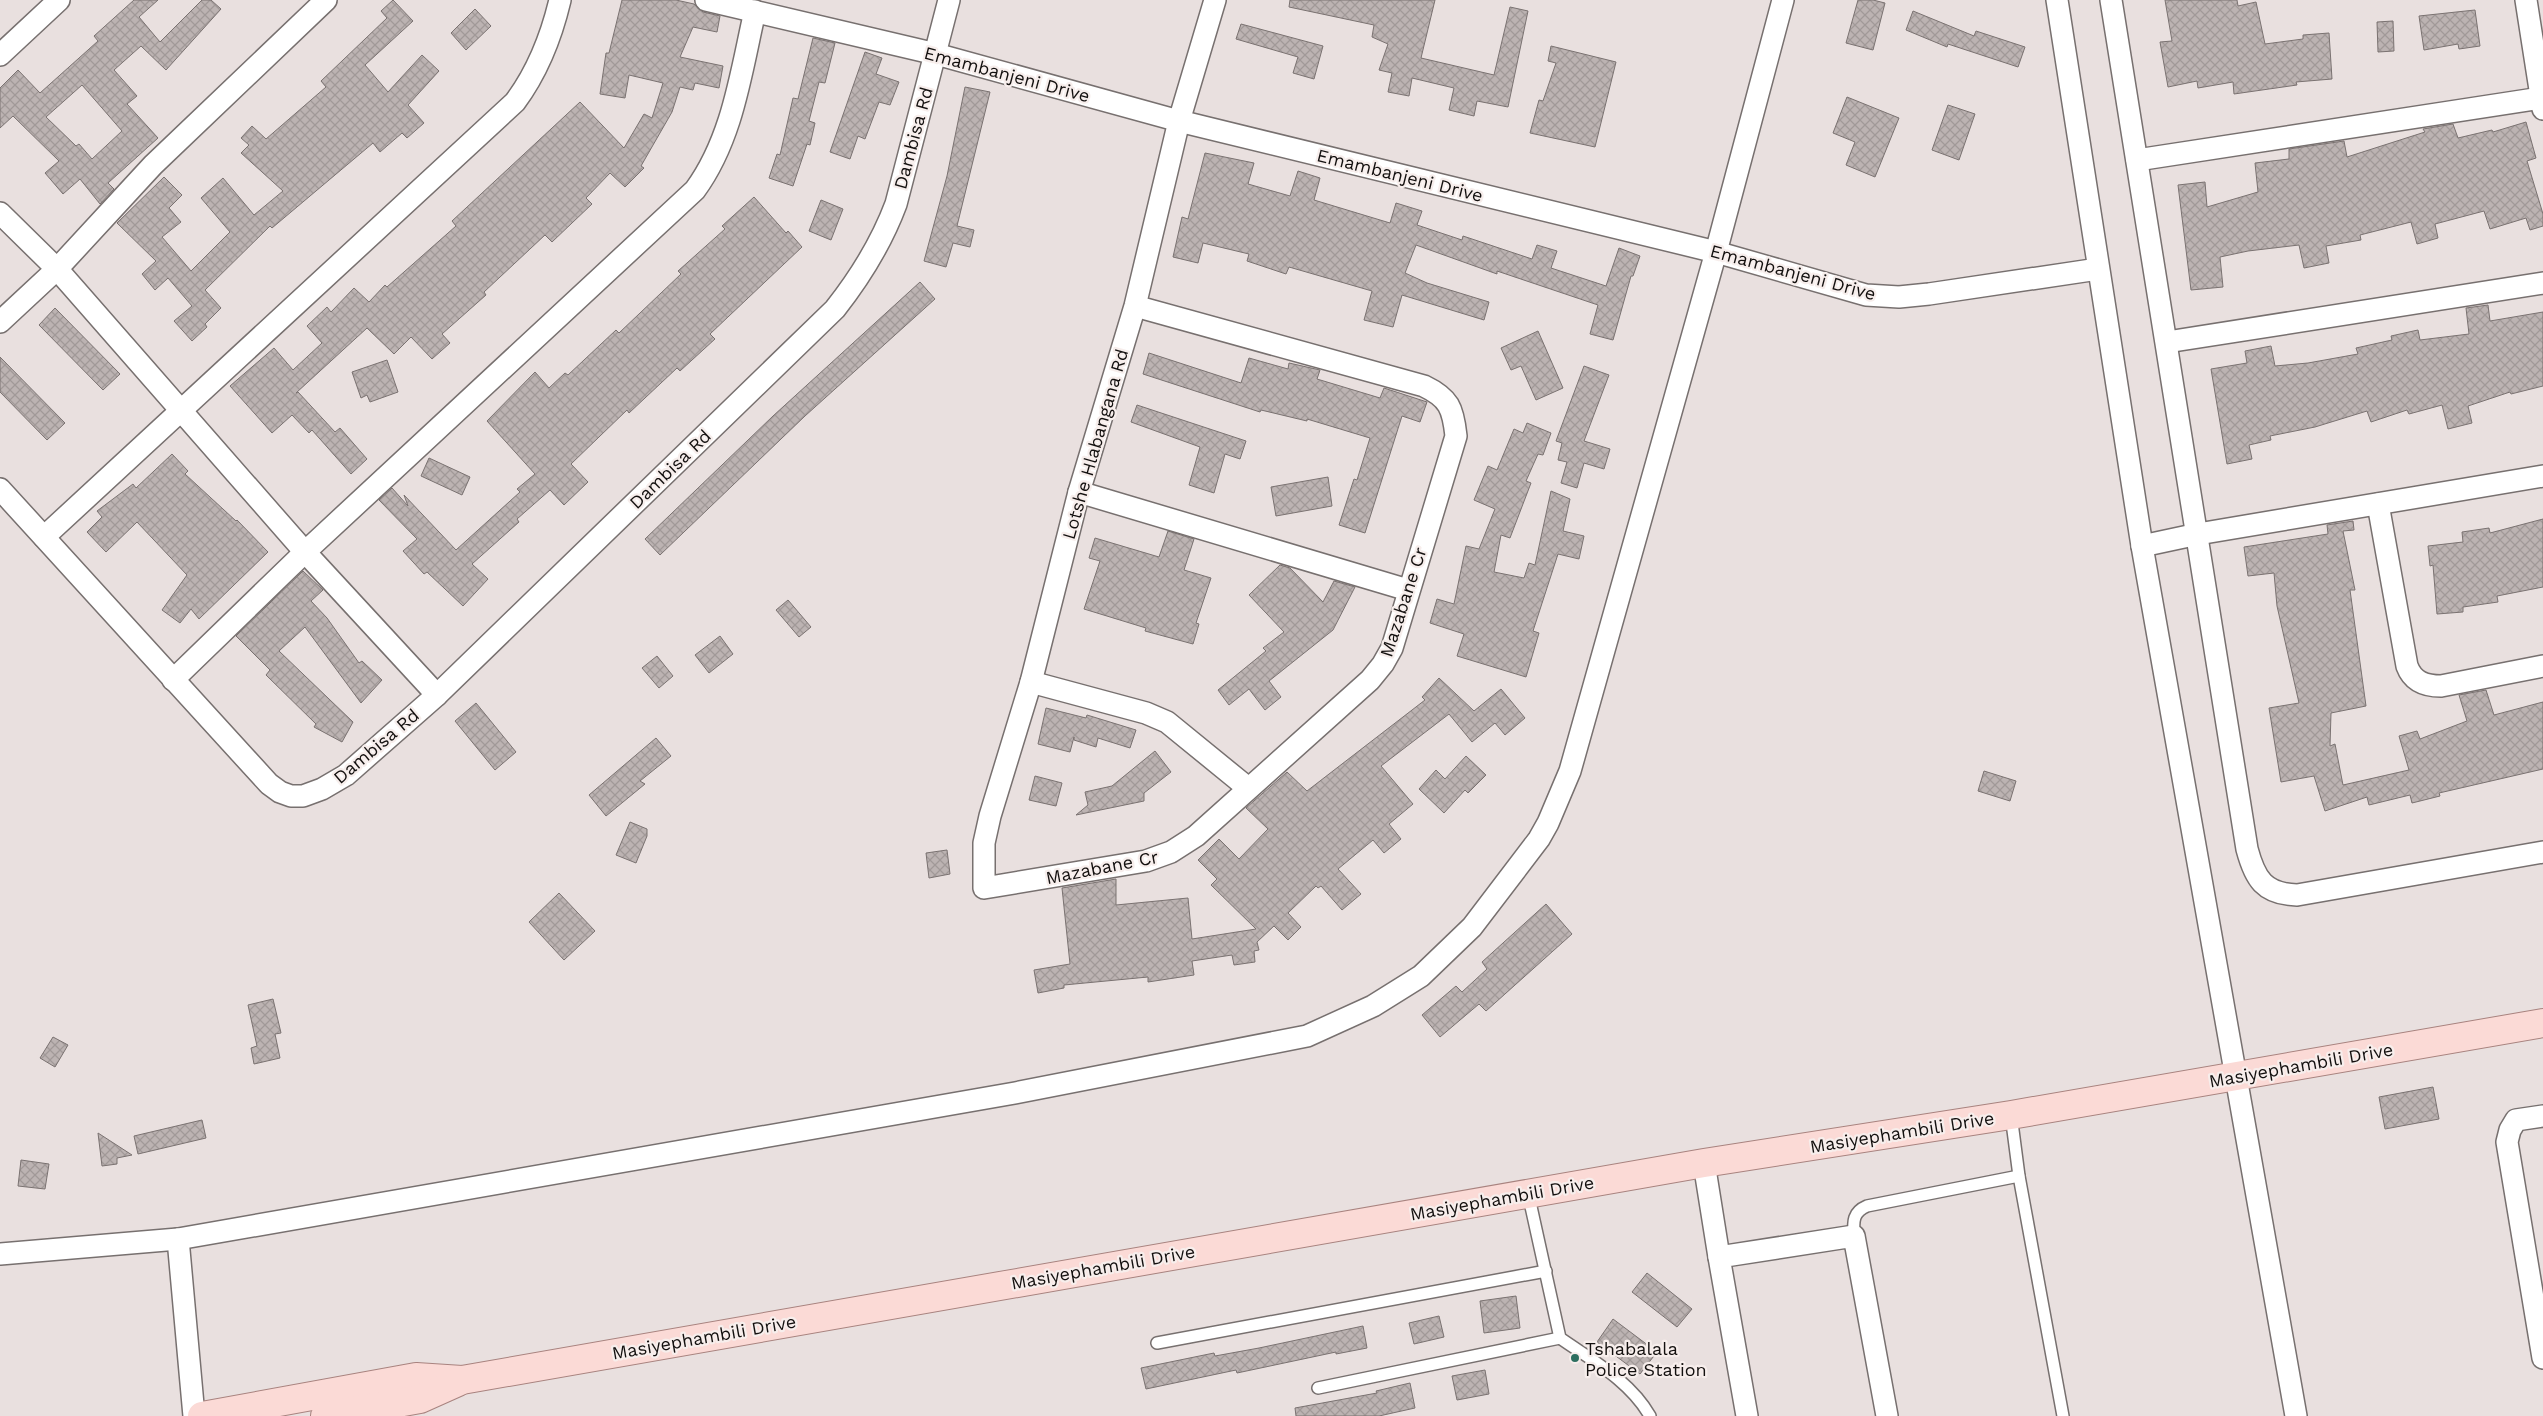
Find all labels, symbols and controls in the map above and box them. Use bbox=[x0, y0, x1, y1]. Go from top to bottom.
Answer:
street label: Emambanjeni Drive bbox=[922, 42, 1092, 106]
street label: Dambisa Rd bbox=[889, 85, 937, 191]
street label: Emambanjeni Drive bbox=[1315, 144, 1485, 206]
street label: Emambanjeni Drive bbox=[1708, 240, 1878, 304]
street label: Lotshe Hlabangana Rd bbox=[1058, 346, 1132, 542]
street label: Dambisa Rd bbox=[625, 425, 715, 513]
street label: Mazabane Cr bbox=[1375, 545, 1431, 659]
street label: Dambisa Rd bbox=[329, 704, 423, 788]
street label: Mazabane Cr bbox=[1044, 846, 1160, 888]
street label: Masiyephambili Drive bbox=[2207, 1038, 2395, 1092]
street label: Masiyephambili Drive bbox=[1808, 1107, 1996, 1157]
street label: Masiyephambili Drive bbox=[1408, 1171, 1596, 1225]
street label: Masiyephambili Drive bbox=[1009, 1240, 1197, 1294]
street label: Masiyephambili Drive bbox=[610, 1310, 798, 1364]
place label: Tshabalala Police Station bbox=[1585, 1338, 1707, 1380]
marker: Tshabalala Police Station bbox=[1569, 1352, 1581, 1364]

